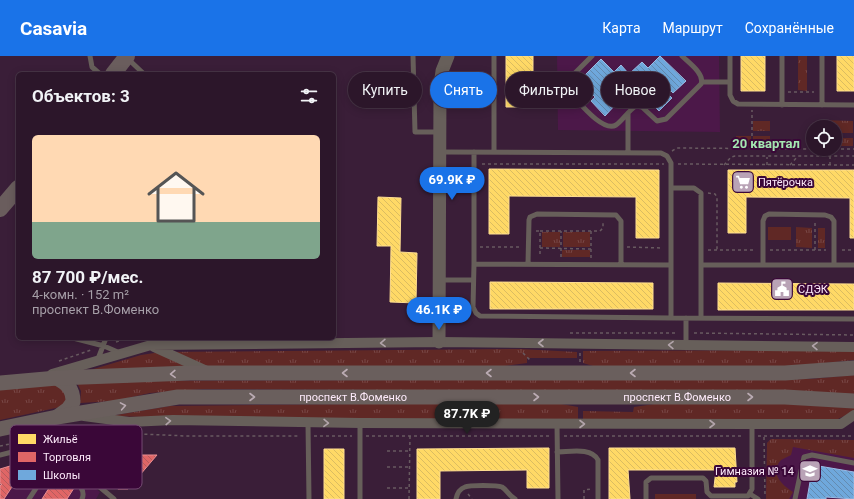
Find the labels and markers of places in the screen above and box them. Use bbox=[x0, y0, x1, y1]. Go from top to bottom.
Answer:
pin: 69.9K ₽ bbox=[415, 167, 489, 201]
supermarket icon: Пятёрочка bbox=[730, 169, 756, 195]
place label: Пятёрочка bbox=[758, 176, 813, 189]
public building icon: СДЭК bbox=[769, 276, 795, 302]
place label: СДЭК bbox=[798, 283, 829, 296]
pin: 46.1K ₽ bbox=[402, 297, 476, 331]
pin: 87.7K ₽ bbox=[430, 401, 504, 435]
school or university icon: Гимназия № 14 bbox=[797, 458, 823, 484]
place label: Гимназия № 14 bbox=[715, 465, 794, 478]

